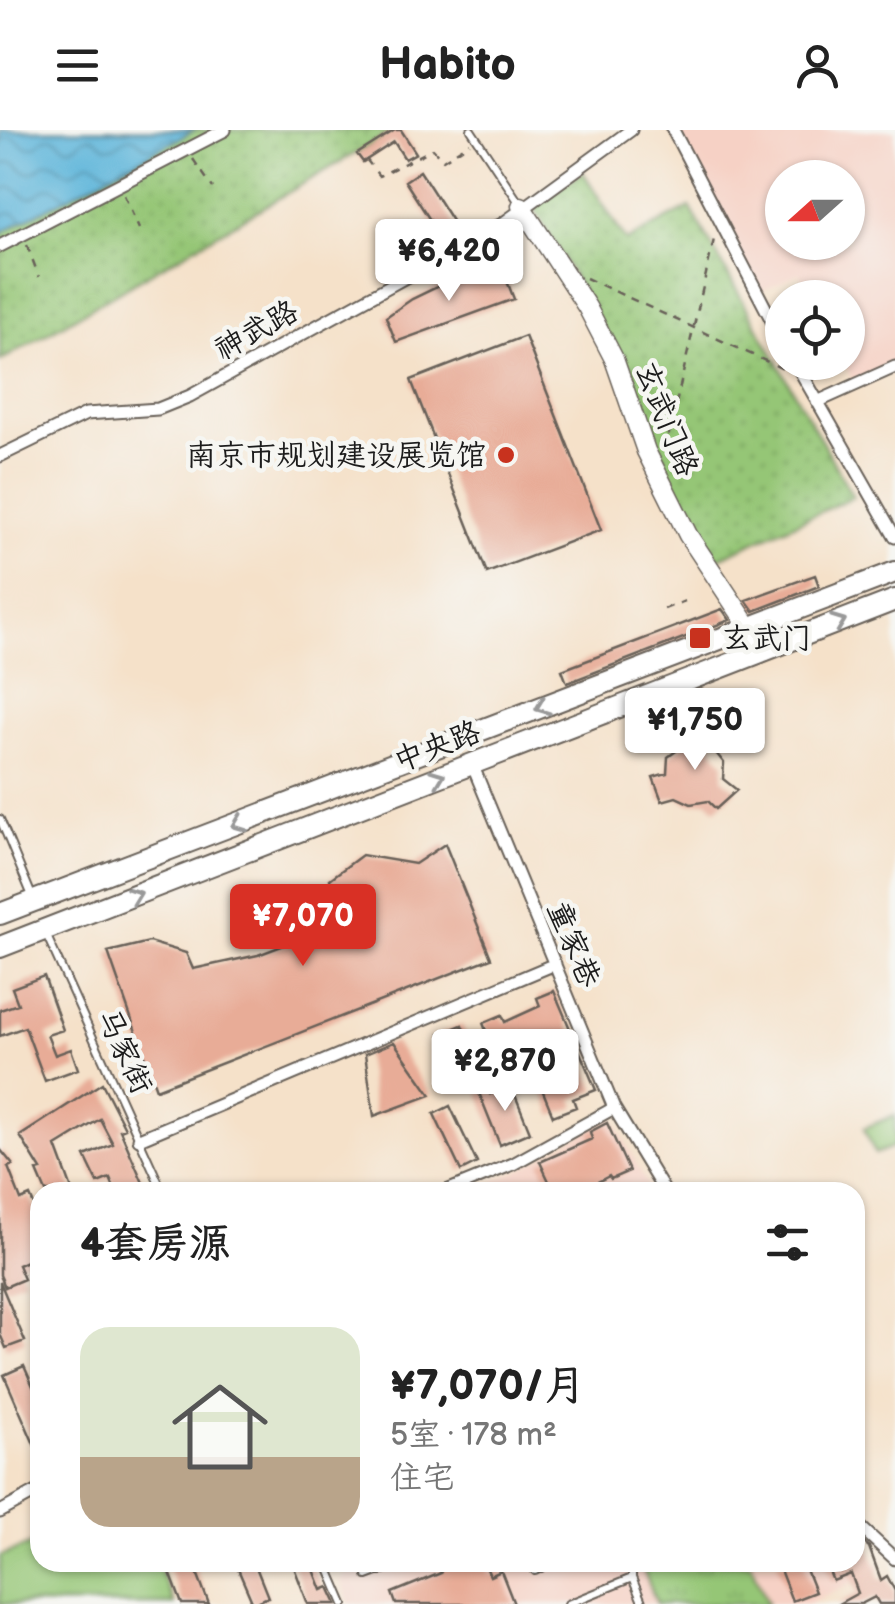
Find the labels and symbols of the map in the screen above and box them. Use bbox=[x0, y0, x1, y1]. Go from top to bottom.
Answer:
north arrow bbox=[765, 160, 865, 260]
pin: ¥6,420 bbox=[368, 219, 530, 304]
street label: 神武路 bbox=[208, 293, 305, 368]
street label: 玄武门路 bbox=[627, 357, 705, 482]
place label: 南京市规划建设展览馆 bbox=[186, 438, 486, 474]
marker: 南京市规划建设展览馆 bbox=[495, 444, 517, 466]
one-way arrow bbox=[830, 613, 847, 634]
place label: 玄武门 bbox=[722, 621, 812, 657]
marker: 玄武门 bbox=[687, 625, 713, 651]
pin: ¥1,750 bbox=[614, 688, 776, 773]
one-way arrow bbox=[535, 695, 552, 715]
street label: 中央路 bbox=[389, 714, 486, 780]
one-way arrow bbox=[429, 769, 446, 789]
one-way arrow bbox=[231, 812, 249, 832]
pin: ¥7,070 bbox=[222, 884, 384, 969]
one-way arrow bbox=[126, 886, 143, 906]
street label: 童家巷 bbox=[539, 896, 607, 993]
street label: 马家街 bbox=[89, 1003, 159, 1100]
pin: ¥2,870 bbox=[424, 1029, 586, 1114]

